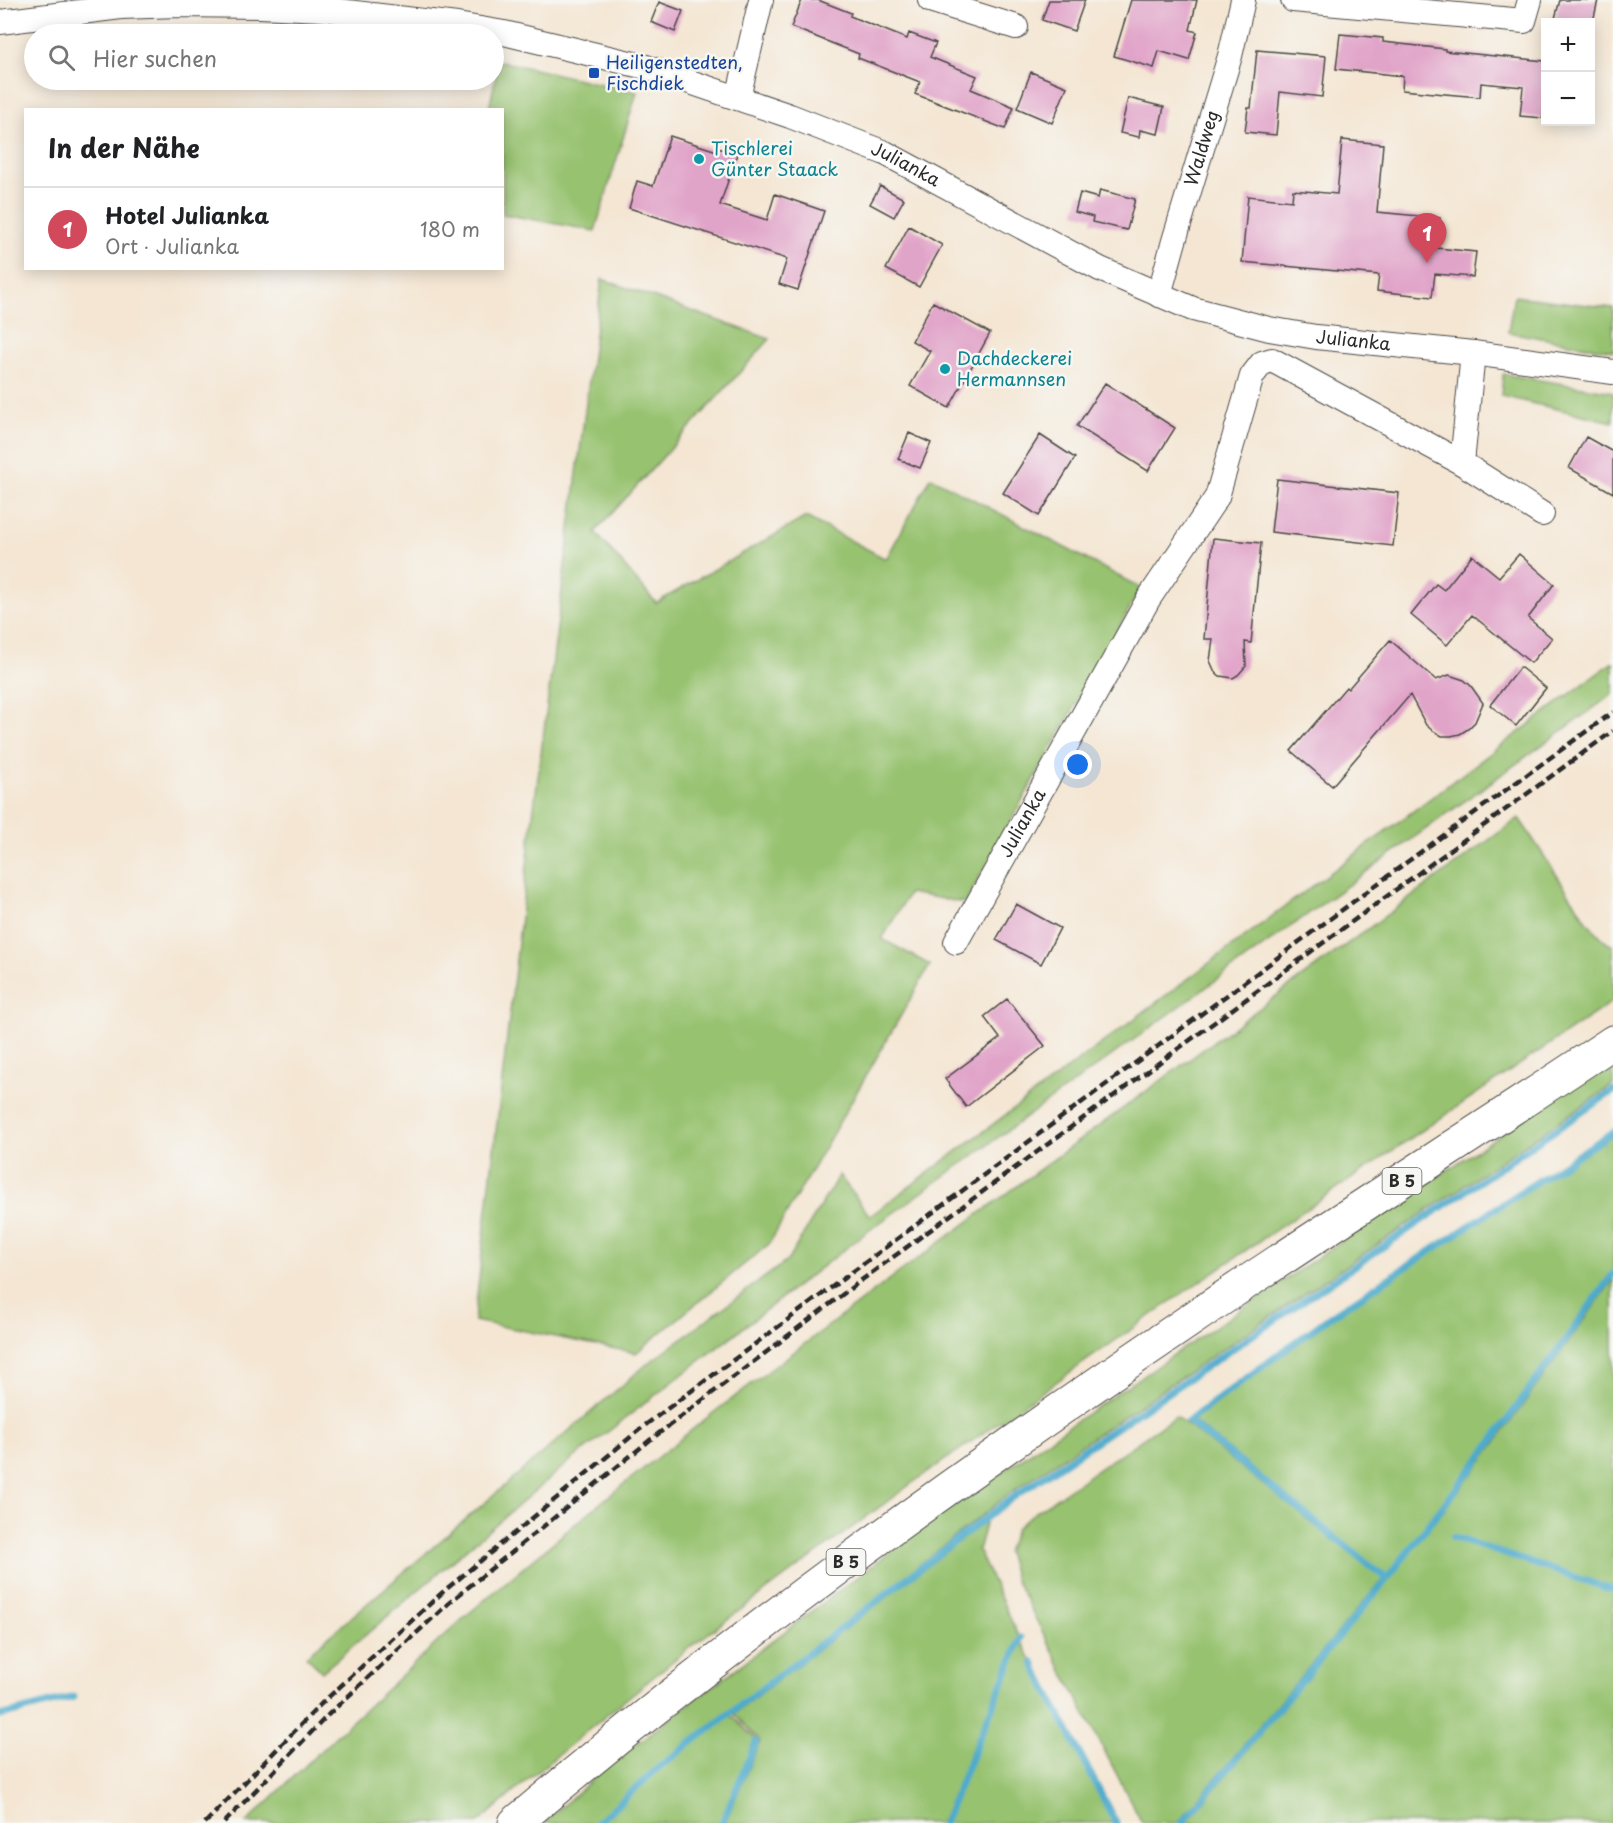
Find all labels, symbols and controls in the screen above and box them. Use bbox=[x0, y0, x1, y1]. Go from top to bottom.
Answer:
map controls bbox=[1541, 18, 1595, 126]
button: + bbox=[1541, 18, 1595, 72]
search box bbox=[24, 24, 504, 90]
icon: search bbox=[45, 41, 78, 74]
text: Hier suchen bbox=[93, 41, 217, 74]
place label: Heiligenstedten, Fischdiek bbox=[606, 48, 743, 96]
marker: Heiligenstedten, Fischdiek bbox=[587, 66, 601, 80]
button: − bbox=[1541, 72, 1595, 126]
street label: Waldweg bbox=[1176, 107, 1225, 189]
text: In der Nähe bbox=[48, 128, 200, 167]
place label: Tischlerei Günter Staack bbox=[711, 134, 838, 182]
street label: Julianka bbox=[867, 134, 946, 193]
marker: Tischlerei Günter Staack bbox=[692, 152, 706, 166]
text: Hotel Julianka bbox=[105, 198, 269, 231]
text: 1 bbox=[63, 214, 72, 244]
text: 180 m bbox=[420, 214, 480, 244]
pin: 1 bbox=[1408, 214, 1446, 263]
text: Ort · Julianka bbox=[105, 231, 239, 261]
street label: Julianka bbox=[1315, 322, 1393, 357]
place label: Dachdeckerei Hermannsen bbox=[957, 344, 1072, 392]
marker: Dachdeckerei Hermannsen bbox=[938, 362, 952, 376]
your location bbox=[1063, 750, 1092, 779]
street label: Julianka bbox=[991, 783, 1052, 862]
road number: B 5 bbox=[1382, 1168, 1422, 1194]
road number: B 5 bbox=[826, 1549, 866, 1575]

